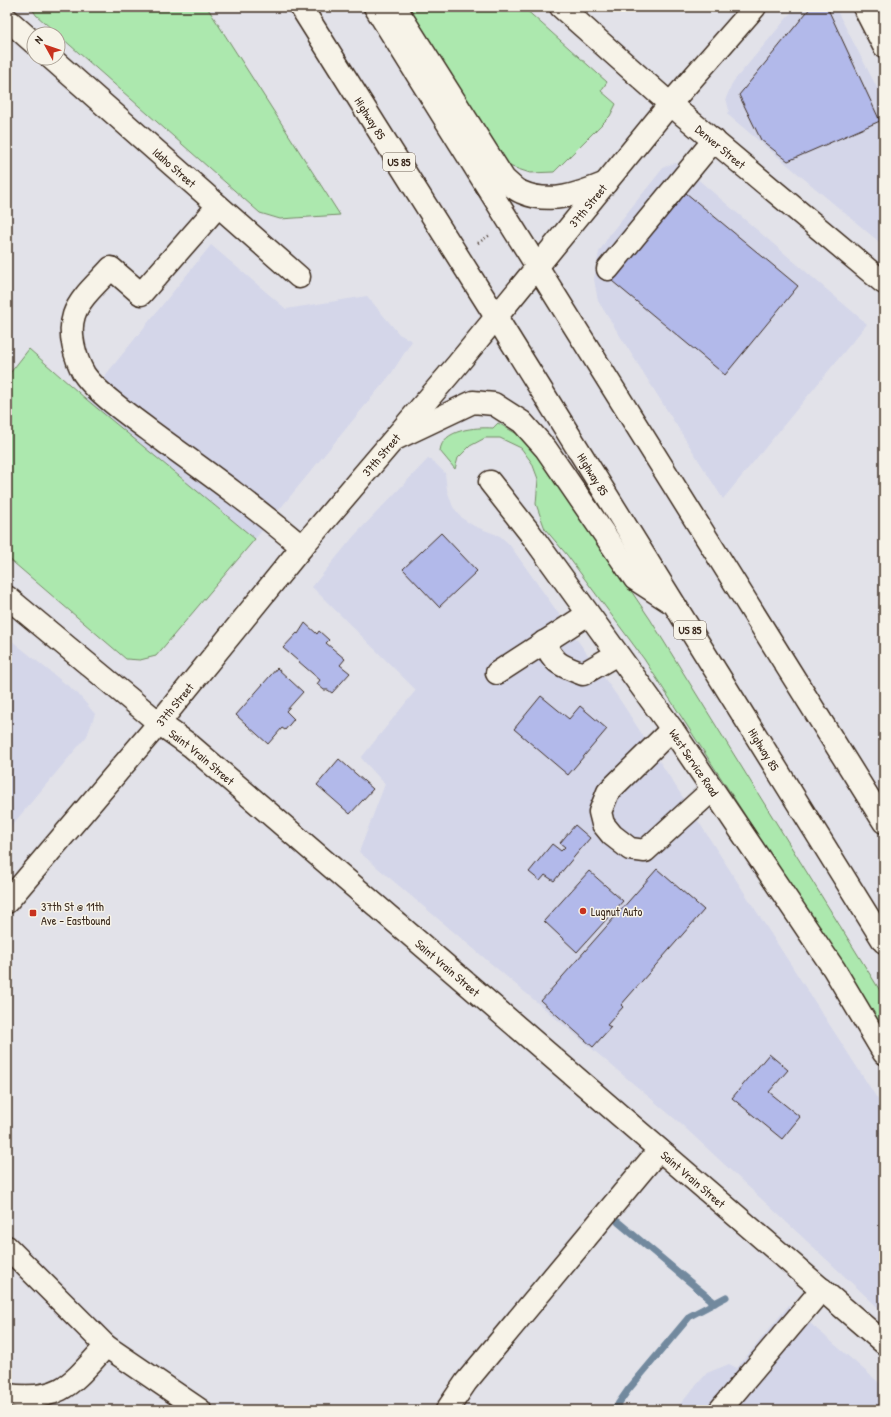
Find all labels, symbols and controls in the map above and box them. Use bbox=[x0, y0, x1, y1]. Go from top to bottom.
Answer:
north arrow bbox=[26, 26, 66, 66]
text: N bbox=[31, 33, 46, 46]
street label: Highway 85 bbox=[351, 93, 390, 142]
street label: Denver Street bbox=[692, 120, 750, 173]
street label: Idaho Street bbox=[149, 143, 201, 192]
road number: US 85 bbox=[383, 153, 415, 171]
street label: 37th Street bbox=[565, 179, 611, 230]
street label: 37th Street bbox=[358, 429, 404, 480]
street label: Highway 85 bbox=[574, 449, 613, 498]
road number: US 85 bbox=[674, 621, 706, 639]
street label: 37th Street bbox=[151, 678, 198, 730]
street label: Saint Vrain Street bbox=[166, 725, 239, 789]
street label: West Service Road bbox=[666, 725, 724, 800]
street label: Highway 85 bbox=[745, 725, 784, 774]
place label: 37th St @ 11th Ave - Eastbound bbox=[41, 898, 111, 929]
place label: Lugnut Auto bbox=[591, 903, 643, 920]
marker: Lugnut Auto bbox=[578, 906, 588, 916]
marker: 37th St @ 11th Ave - Eastbound bbox=[28, 908, 38, 918]
street label: Saint Vrain Street bbox=[412, 935, 485, 1001]
street label: Saint Vrain Street bbox=[657, 1146, 730, 1212]

